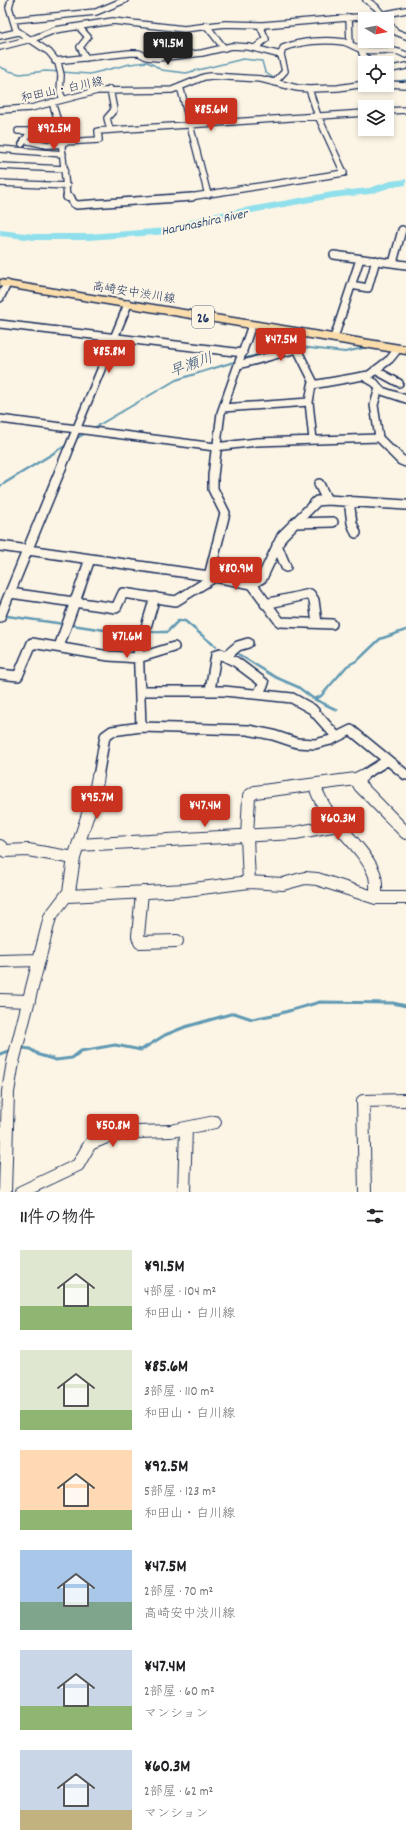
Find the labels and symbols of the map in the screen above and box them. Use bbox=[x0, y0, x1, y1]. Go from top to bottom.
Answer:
north arrow bbox=[358, 12, 394, 48]
pin: ¥91.5M bbox=[135, 32, 201, 66]
street label: 和田山・白川線 bbox=[19, 73, 105, 108]
pin: ¥85.6M bbox=[178, 98, 244, 132]
pin: ¥92.5M bbox=[21, 117, 87, 151]
water label: Harunashira River bbox=[160, 205, 251, 242]
street label: 高崎安中渋川線 bbox=[91, 279, 177, 308]
road number: 26 bbox=[192, 306, 214, 328]
pin: ¥47.5M bbox=[248, 328, 314, 362]
pin: ¥85.8M bbox=[76, 340, 142, 374]
water label: 早瀬川 bbox=[167, 348, 217, 384]
pin: ¥80.9M bbox=[203, 557, 269, 591]
pin: ¥71.6M bbox=[94, 625, 160, 659]
pin: ¥95.7M bbox=[64, 786, 130, 820]
pin: ¥47.4M bbox=[172, 794, 238, 828]
pin: ¥60.3M bbox=[305, 807, 371, 841]
pin: ¥50.8M bbox=[80, 1114, 146, 1148]

